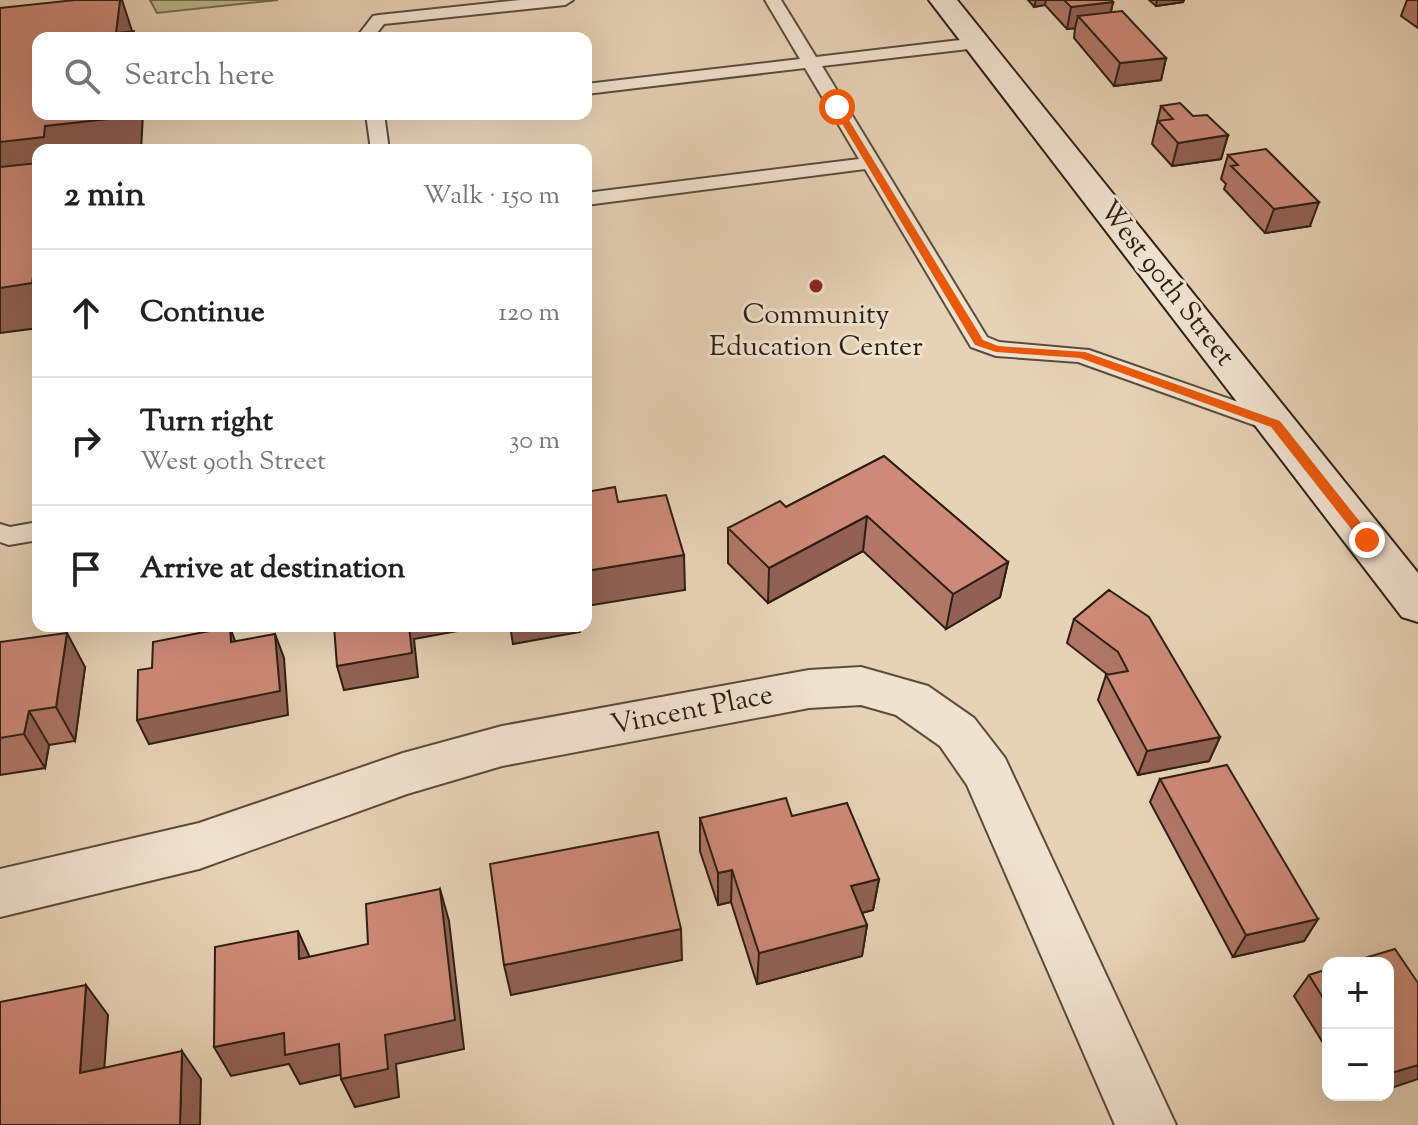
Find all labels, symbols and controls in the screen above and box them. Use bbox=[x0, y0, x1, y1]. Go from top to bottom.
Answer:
search box bbox=[32, 32, 592, 120]
icon: search bbox=[60, 54, 104, 98]
text: Search here bbox=[124, 55, 274, 98]
route start bbox=[819, 89, 855, 125]
text: 2 min bbox=[64, 172, 145, 221]
text: Walk · 150 m bbox=[423, 178, 560, 215]
street label: West 90th Street bbox=[1089, 193, 1244, 376]
marker: Community Education Center bbox=[807, 277, 825, 295]
icon: ahead bbox=[64, 291, 108, 335]
text: Continue bbox=[140, 292, 265, 335]
text: 120 m bbox=[498, 295, 560, 332]
place label: Community Education Center bbox=[709, 296, 923, 368]
text: Turn right bbox=[140, 401, 273, 444]
icon: right bbox=[64, 419, 108, 463]
text: 30 m bbox=[509, 423, 560, 460]
text: West 90th Street bbox=[140, 444, 326, 481]
route end bbox=[1349, 522, 1385, 558]
icon: arrive bbox=[64, 547, 108, 591]
text: Arrive at destination bbox=[140, 548, 405, 591]
street label: Vincent Place bbox=[607, 676, 777, 746]
map controls bbox=[1322, 957, 1394, 1101]
button: + bbox=[1322, 957, 1394, 1029]
button: − bbox=[1322, 1029, 1394, 1101]

